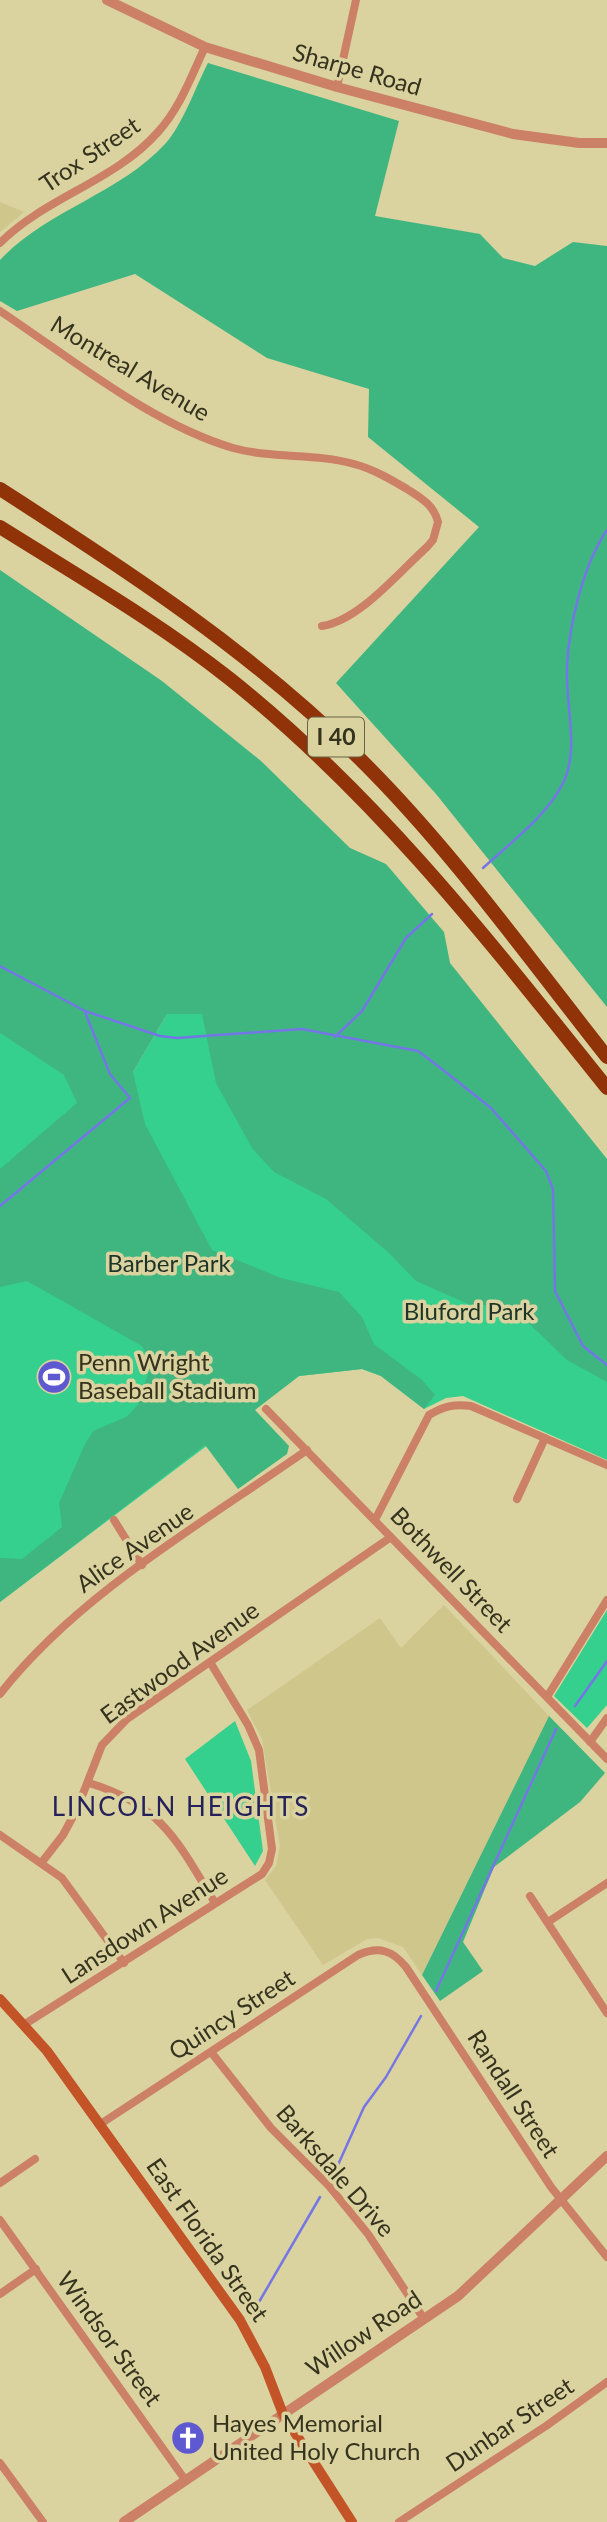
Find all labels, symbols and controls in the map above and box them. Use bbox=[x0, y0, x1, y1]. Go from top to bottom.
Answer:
street label: Sharpe Road bbox=[290, 36, 425, 101]
street label: Trox Street bbox=[34, 110, 145, 198]
street label: Montreal Avenue bbox=[46, 309, 216, 427]
road number: I 40 bbox=[308, 718, 364, 757]
park label: Barber Park bbox=[107, 1248, 231, 1277]
park label: Bluford Park bbox=[404, 1296, 535, 1325]
place label: Penn Wright Baseball Stadium bbox=[78, 1347, 257, 1404]
sports icon: Penn Wright Baseball Stadium bbox=[35, 1358, 73, 1396]
street label: Alice Avenue bbox=[70, 1496, 198, 1598]
street label: Bothwell Street bbox=[385, 1500, 519, 1638]
street label: Eastwood Avenue bbox=[94, 1595, 264, 1729]
district label: LINCOLN HEIGHTS bbox=[52, 1790, 310, 1822]
street label: Lansdown Avenue bbox=[56, 1860, 233, 1989]
street label: Quincy Street bbox=[163, 1962, 300, 2065]
street label: Randall Street bbox=[462, 2024, 566, 2163]
street label: Barksdale Drive bbox=[271, 2098, 401, 2242]
street label: East Florida Street bbox=[141, 2152, 276, 2327]
street label: Windsor Street bbox=[52, 2265, 169, 2411]
street label: Willow Road bbox=[300, 2284, 426, 2382]
street label: Dunbar Street bbox=[440, 2370, 579, 2477]
place label: Hayes Memorial United Holy Church bbox=[212, 2408, 420, 2465]
church icon: Hayes Memorial United Holy Church bbox=[169, 2419, 207, 2457]

